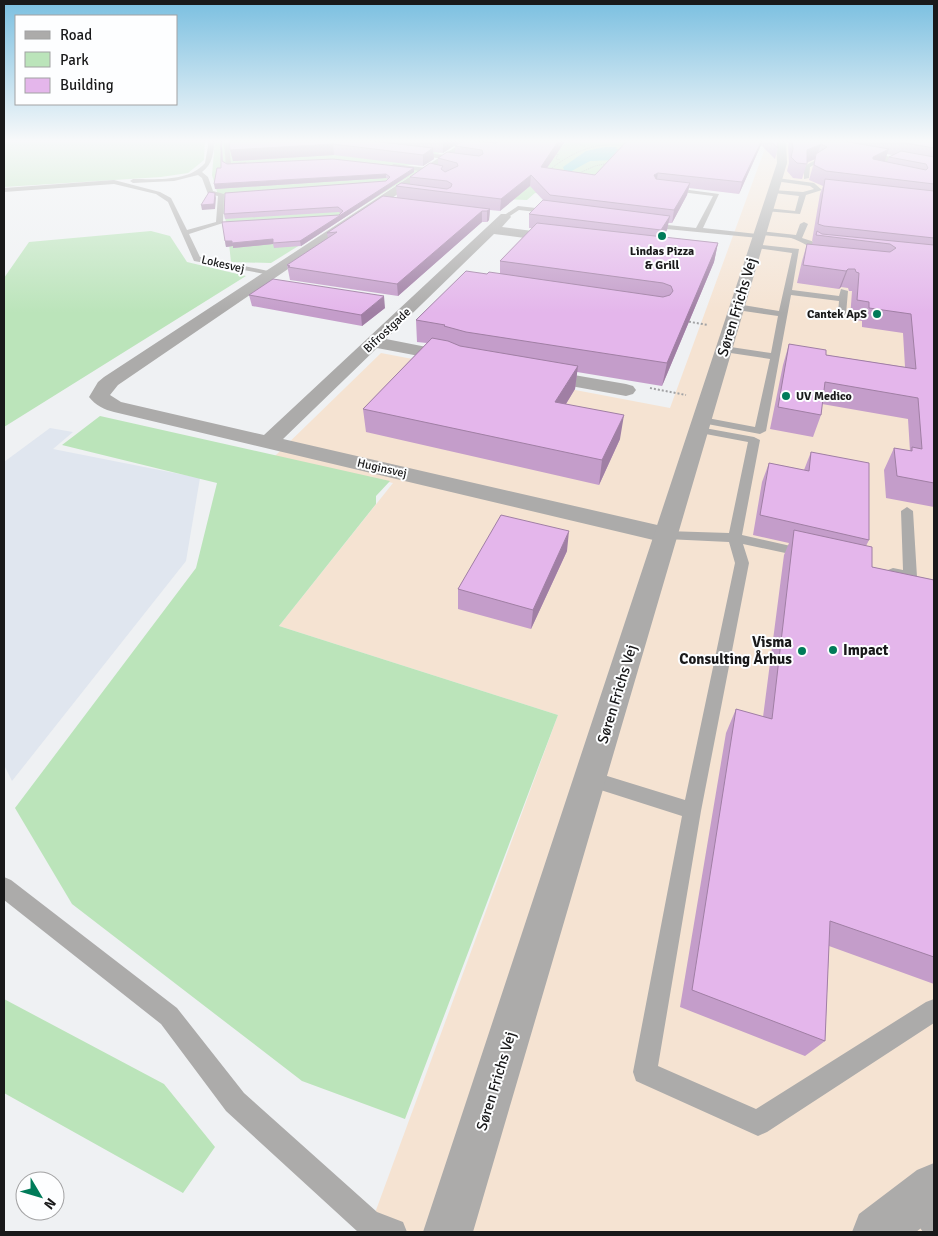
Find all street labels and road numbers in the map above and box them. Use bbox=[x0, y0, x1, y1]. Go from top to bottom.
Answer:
street label: Lokesvej bbox=[200, 252, 246, 277]
street label: Søren Frichs Vej bbox=[713, 255, 761, 359]
street label: Bifrostgade bbox=[361, 305, 414, 356]
street label: Huginsvej bbox=[356, 455, 408, 481]
street label: Søren Frichs Vej bbox=[593, 642, 641, 746]
street label: Søren Frichs Vej bbox=[472, 1029, 520, 1133]

